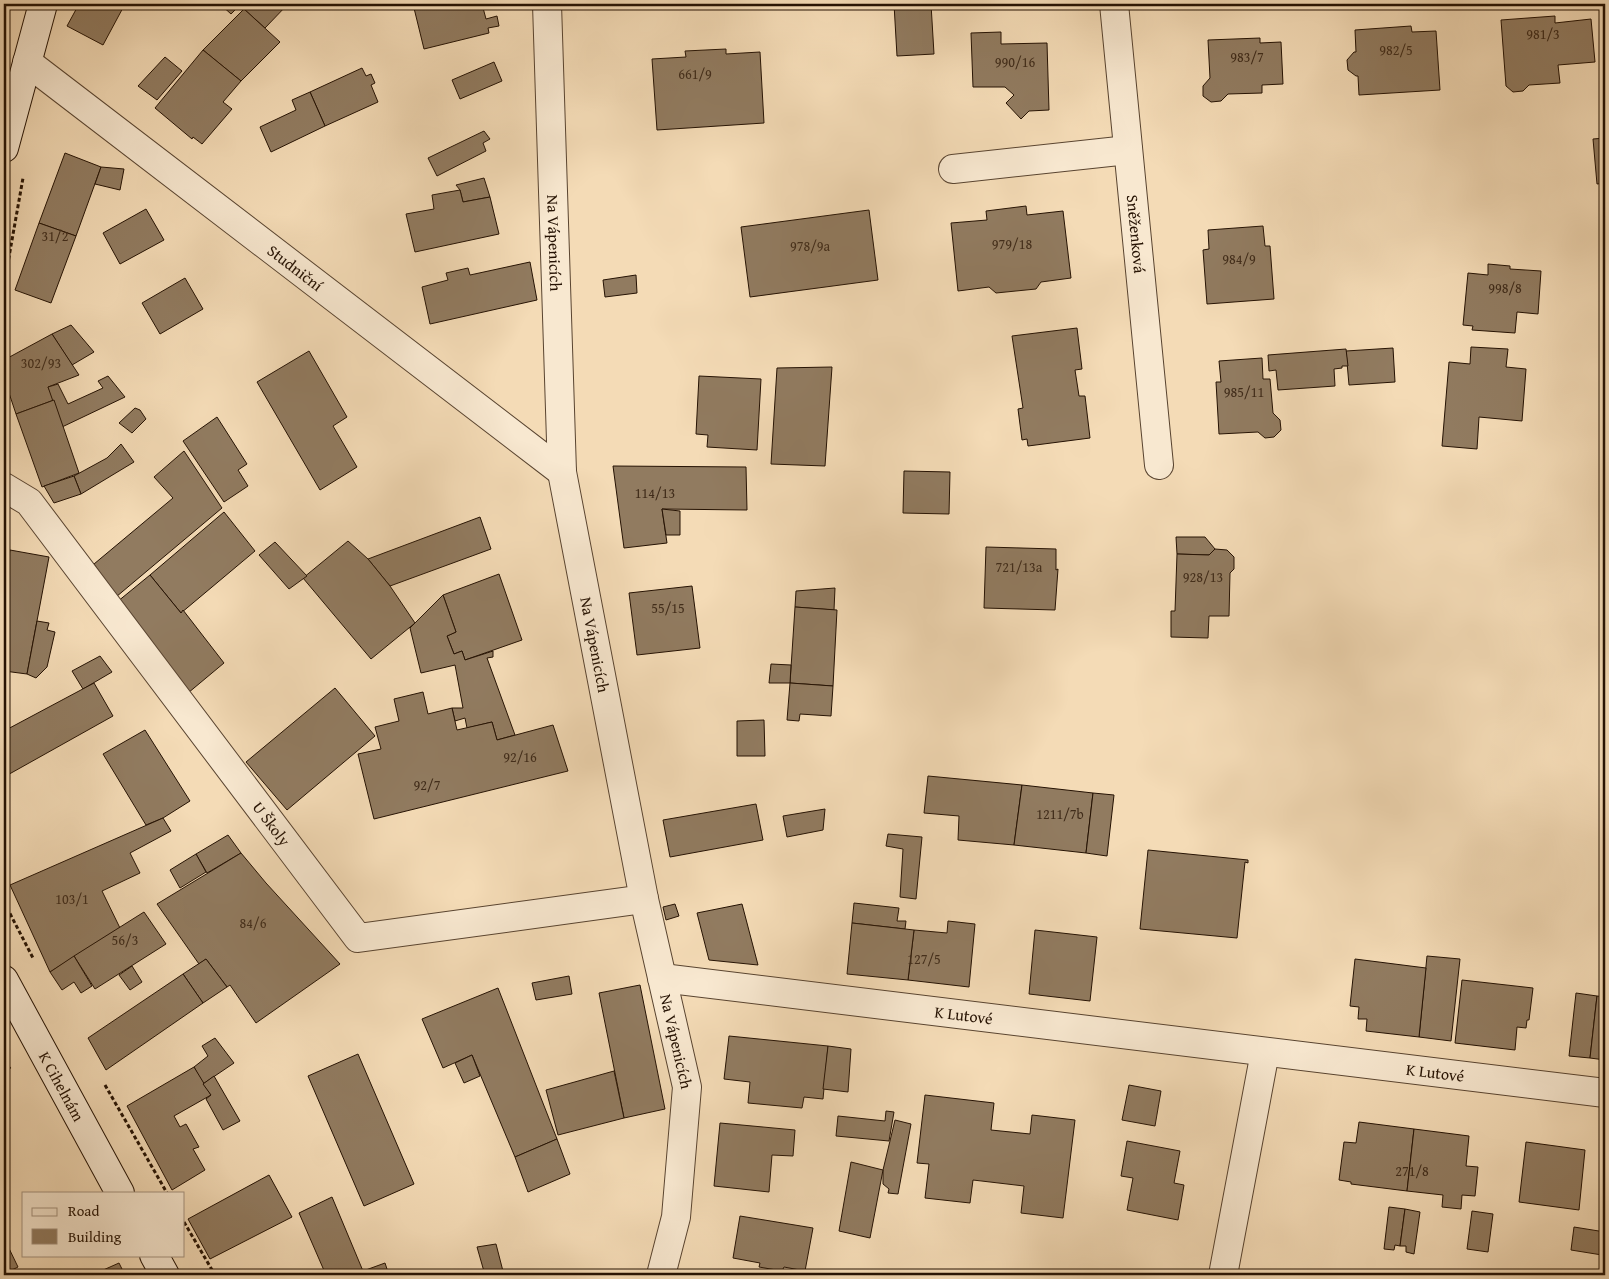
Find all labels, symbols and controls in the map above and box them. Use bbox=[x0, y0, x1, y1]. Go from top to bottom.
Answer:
house number: 981/3 bbox=[1526, 24, 1560, 44]
house number: 982/5 bbox=[1379, 40, 1413, 60]
house number: 983/7 bbox=[1230, 47, 1264, 67]
house number: 990/16 bbox=[995, 52, 1035, 72]
house number: 661/9 bbox=[678, 64, 712, 84]
street label: Sněženková bbox=[1121, 193, 1152, 275]
street label: Na Vápenicích bbox=[541, 194, 568, 292]
house number: 31/2 bbox=[42, 226, 68, 246]
house number: 979/18 bbox=[992, 234, 1032, 254]
house number: 978/9a bbox=[790, 236, 830, 256]
street label: Studniční bbox=[262, 238, 329, 297]
house number: 984/9 bbox=[1222, 249, 1256, 269]
house number: 998/8 bbox=[1488, 278, 1522, 298]
house number: 302/93 bbox=[21, 353, 61, 373]
house number: 985/11 bbox=[1224, 382, 1264, 402]
house number: 114/13 bbox=[635, 483, 675, 503]
house number: 721/13a bbox=[996, 557, 1043, 577]
house number: 928/13 bbox=[1183, 567, 1223, 587]
street label: Na Vápenicích bbox=[574, 595, 616, 694]
house number: 55/15 bbox=[651, 598, 685, 618]
house number: 92/16 bbox=[503, 747, 537, 767]
house number: 92/7 bbox=[414, 775, 441, 795]
street label: U Školy bbox=[247, 796, 296, 851]
house number: 1211/7b bbox=[1036, 804, 1084, 824]
house number: 103/1 bbox=[55, 889, 89, 909]
house number: 84/6 bbox=[240, 913, 267, 933]
house number: 56/3 bbox=[112, 930, 138, 950]
house number: 127/5 bbox=[907, 949, 941, 969]
street label: Na Vápenicích bbox=[654, 991, 699, 1091]
street label: K Lutové bbox=[933, 999, 994, 1030]
street label: K Cihelnám bbox=[33, 1047, 91, 1126]
street label: K Lutové bbox=[1405, 1057, 1466, 1088]
house number: 271/8 bbox=[1395, 1161, 1429, 1181]
legend bbox=[22, 1192, 185, 1256]
text: Road bbox=[68, 1200, 99, 1221]
text: Building bbox=[68, 1226, 122, 1247]

